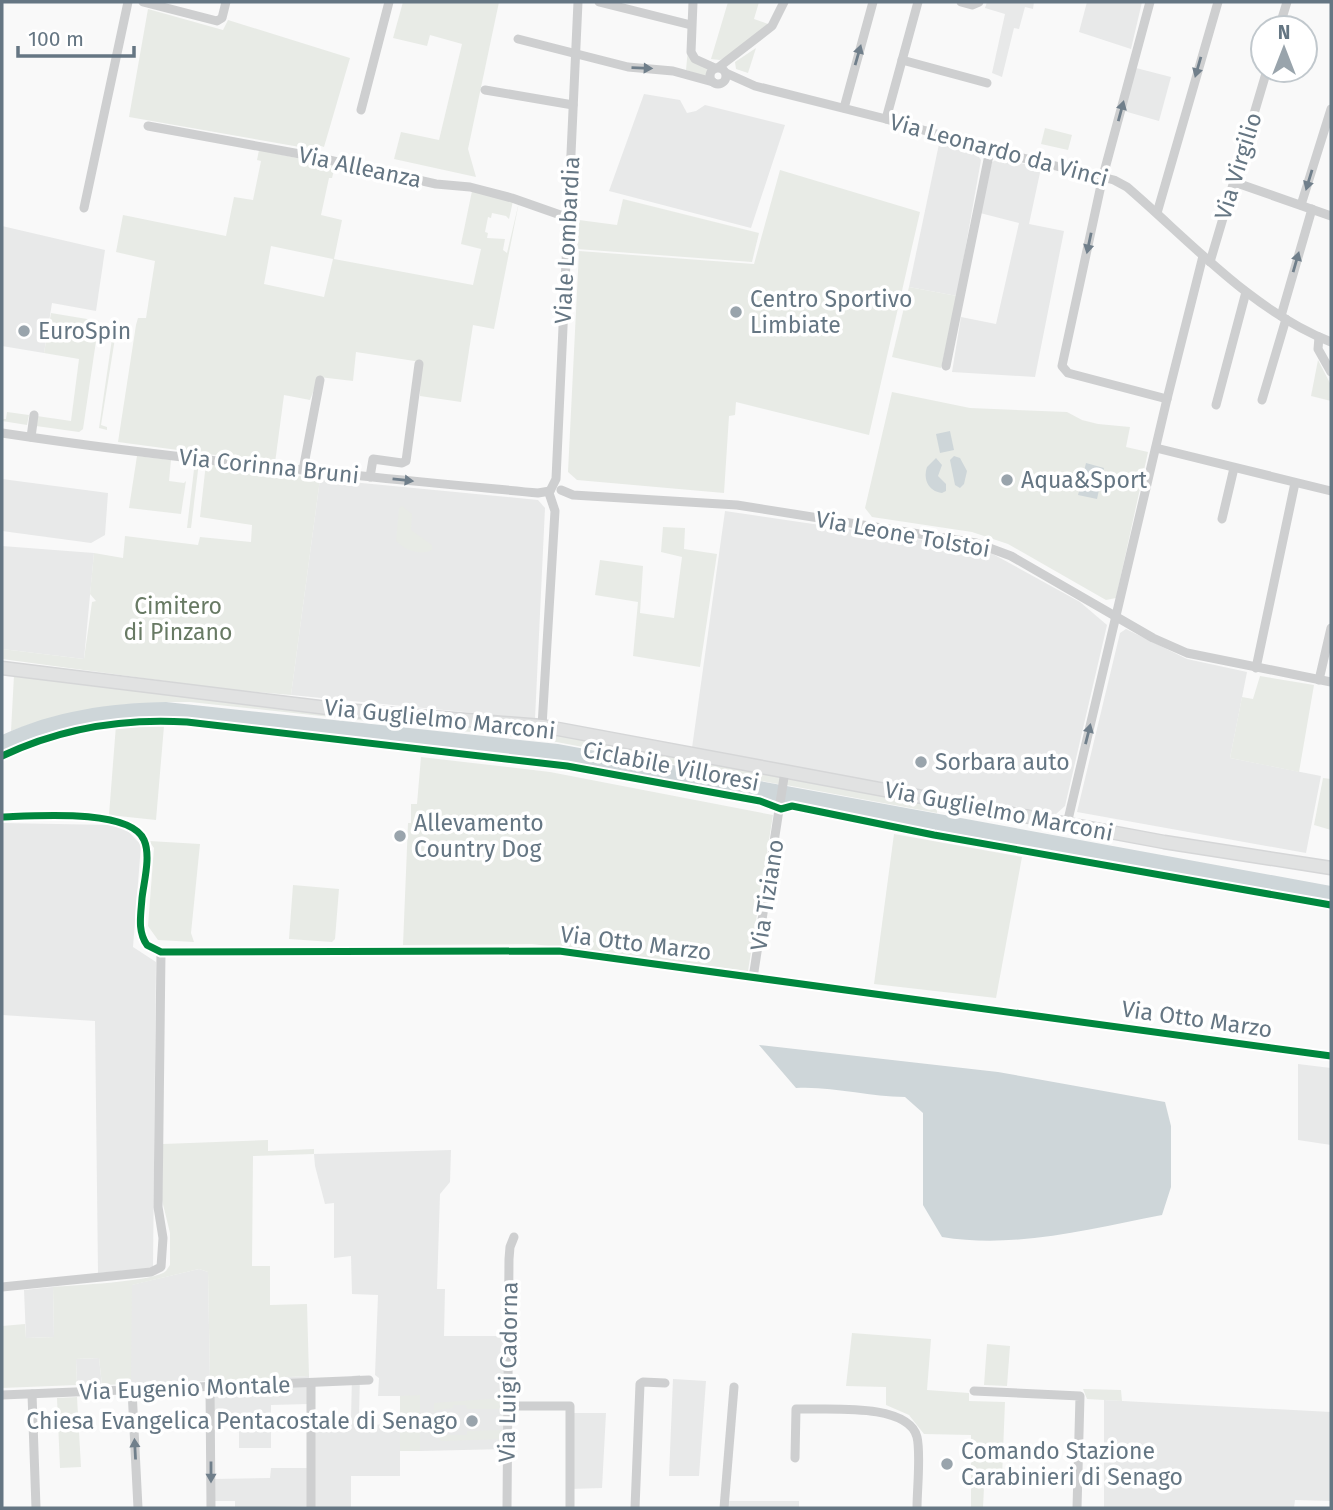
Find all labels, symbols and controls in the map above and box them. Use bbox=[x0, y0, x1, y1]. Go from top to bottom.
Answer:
scale bar bbox=[18, 14, 133, 58]
north arrow bbox=[1249, 14, 1319, 84]
text: N bbox=[1278, 21, 1290, 44]
text: 100 m bbox=[28, 26, 84, 52]
one-way arrow bbox=[854, 44, 864, 65]
one-way arrow bbox=[1193, 57, 1203, 78]
one-way arrow bbox=[631, 62, 653, 73]
one-way arrow bbox=[1117, 100, 1127, 121]
street label: Via Leonardo da Vinci bbox=[887, 107, 1111, 193]
street label: Via Virgilio bbox=[1208, 109, 1268, 223]
street label: Via Alleanza bbox=[296, 140, 424, 194]
street label: Viale Lombardia bbox=[549, 156, 585, 324]
one-way arrow bbox=[1303, 170, 1313, 191]
one-way arrow bbox=[1083, 232, 1094, 254]
one-way arrow bbox=[1292, 252, 1302, 273]
place label: Centro Sportivo Limbiate bbox=[750, 285, 912, 339]
marker: Centro Sportivo Limbiate bbox=[728, 304, 744, 320]
place label: EuroSpin bbox=[38, 317, 131, 345]
marker: EuroSpin bbox=[16, 323, 32, 339]
street label: Via Corinna Bruni bbox=[178, 443, 360, 489]
place label: Aqua&Sport bbox=[1021, 466, 1148, 494]
marker: Aqua&Sport bbox=[999, 472, 1015, 488]
one-way arrow bbox=[392, 475, 414, 486]
street label: Via Leone Tolstoi bbox=[814, 505, 992, 563]
park label: Cimitero di Pinzano bbox=[124, 592, 232, 646]
street label: Via Guglielmo Marconi bbox=[323, 693, 557, 745]
one-way arrow bbox=[1083, 722, 1094, 744]
street label: Ciclabile Villoresi bbox=[581, 735, 761, 797]
place label: Sorbara auto bbox=[935, 748, 1070, 776]
marker: Sorbara auto bbox=[913, 754, 929, 770]
street label: Via Guglielmo Marconi bbox=[882, 775, 1116, 847]
place label: Allevamento Country Dog bbox=[414, 809, 544, 863]
marker: Allevamento Country Dog bbox=[392, 828, 408, 844]
street label: Via Tiziano bbox=[744, 837, 790, 953]
street label: Via Otto Marzo bbox=[559, 920, 713, 966]
street label: Via Otto Marzo bbox=[1120, 995, 1274, 1043]
street label: Via Luigi Cadorna bbox=[492, 1281, 524, 1463]
street label: Via Eugenio Montale bbox=[79, 1370, 291, 1406]
place label: Chiesa Evangelica Pentacostale di Senago bbox=[26, 1407, 458, 1435]
marker: Chiesa Evangelica Pentacostale di Senago bbox=[464, 1413, 480, 1429]
place label: Comando Stazione Carabinieri di Senago bbox=[961, 1437, 1183, 1491]
one-way arrow bbox=[130, 1438, 141, 1460]
marker: Comando Stazione Carabinieri di Senago bbox=[939, 1456, 955, 1472]
one-way arrow bbox=[205, 1461, 217, 1483]

